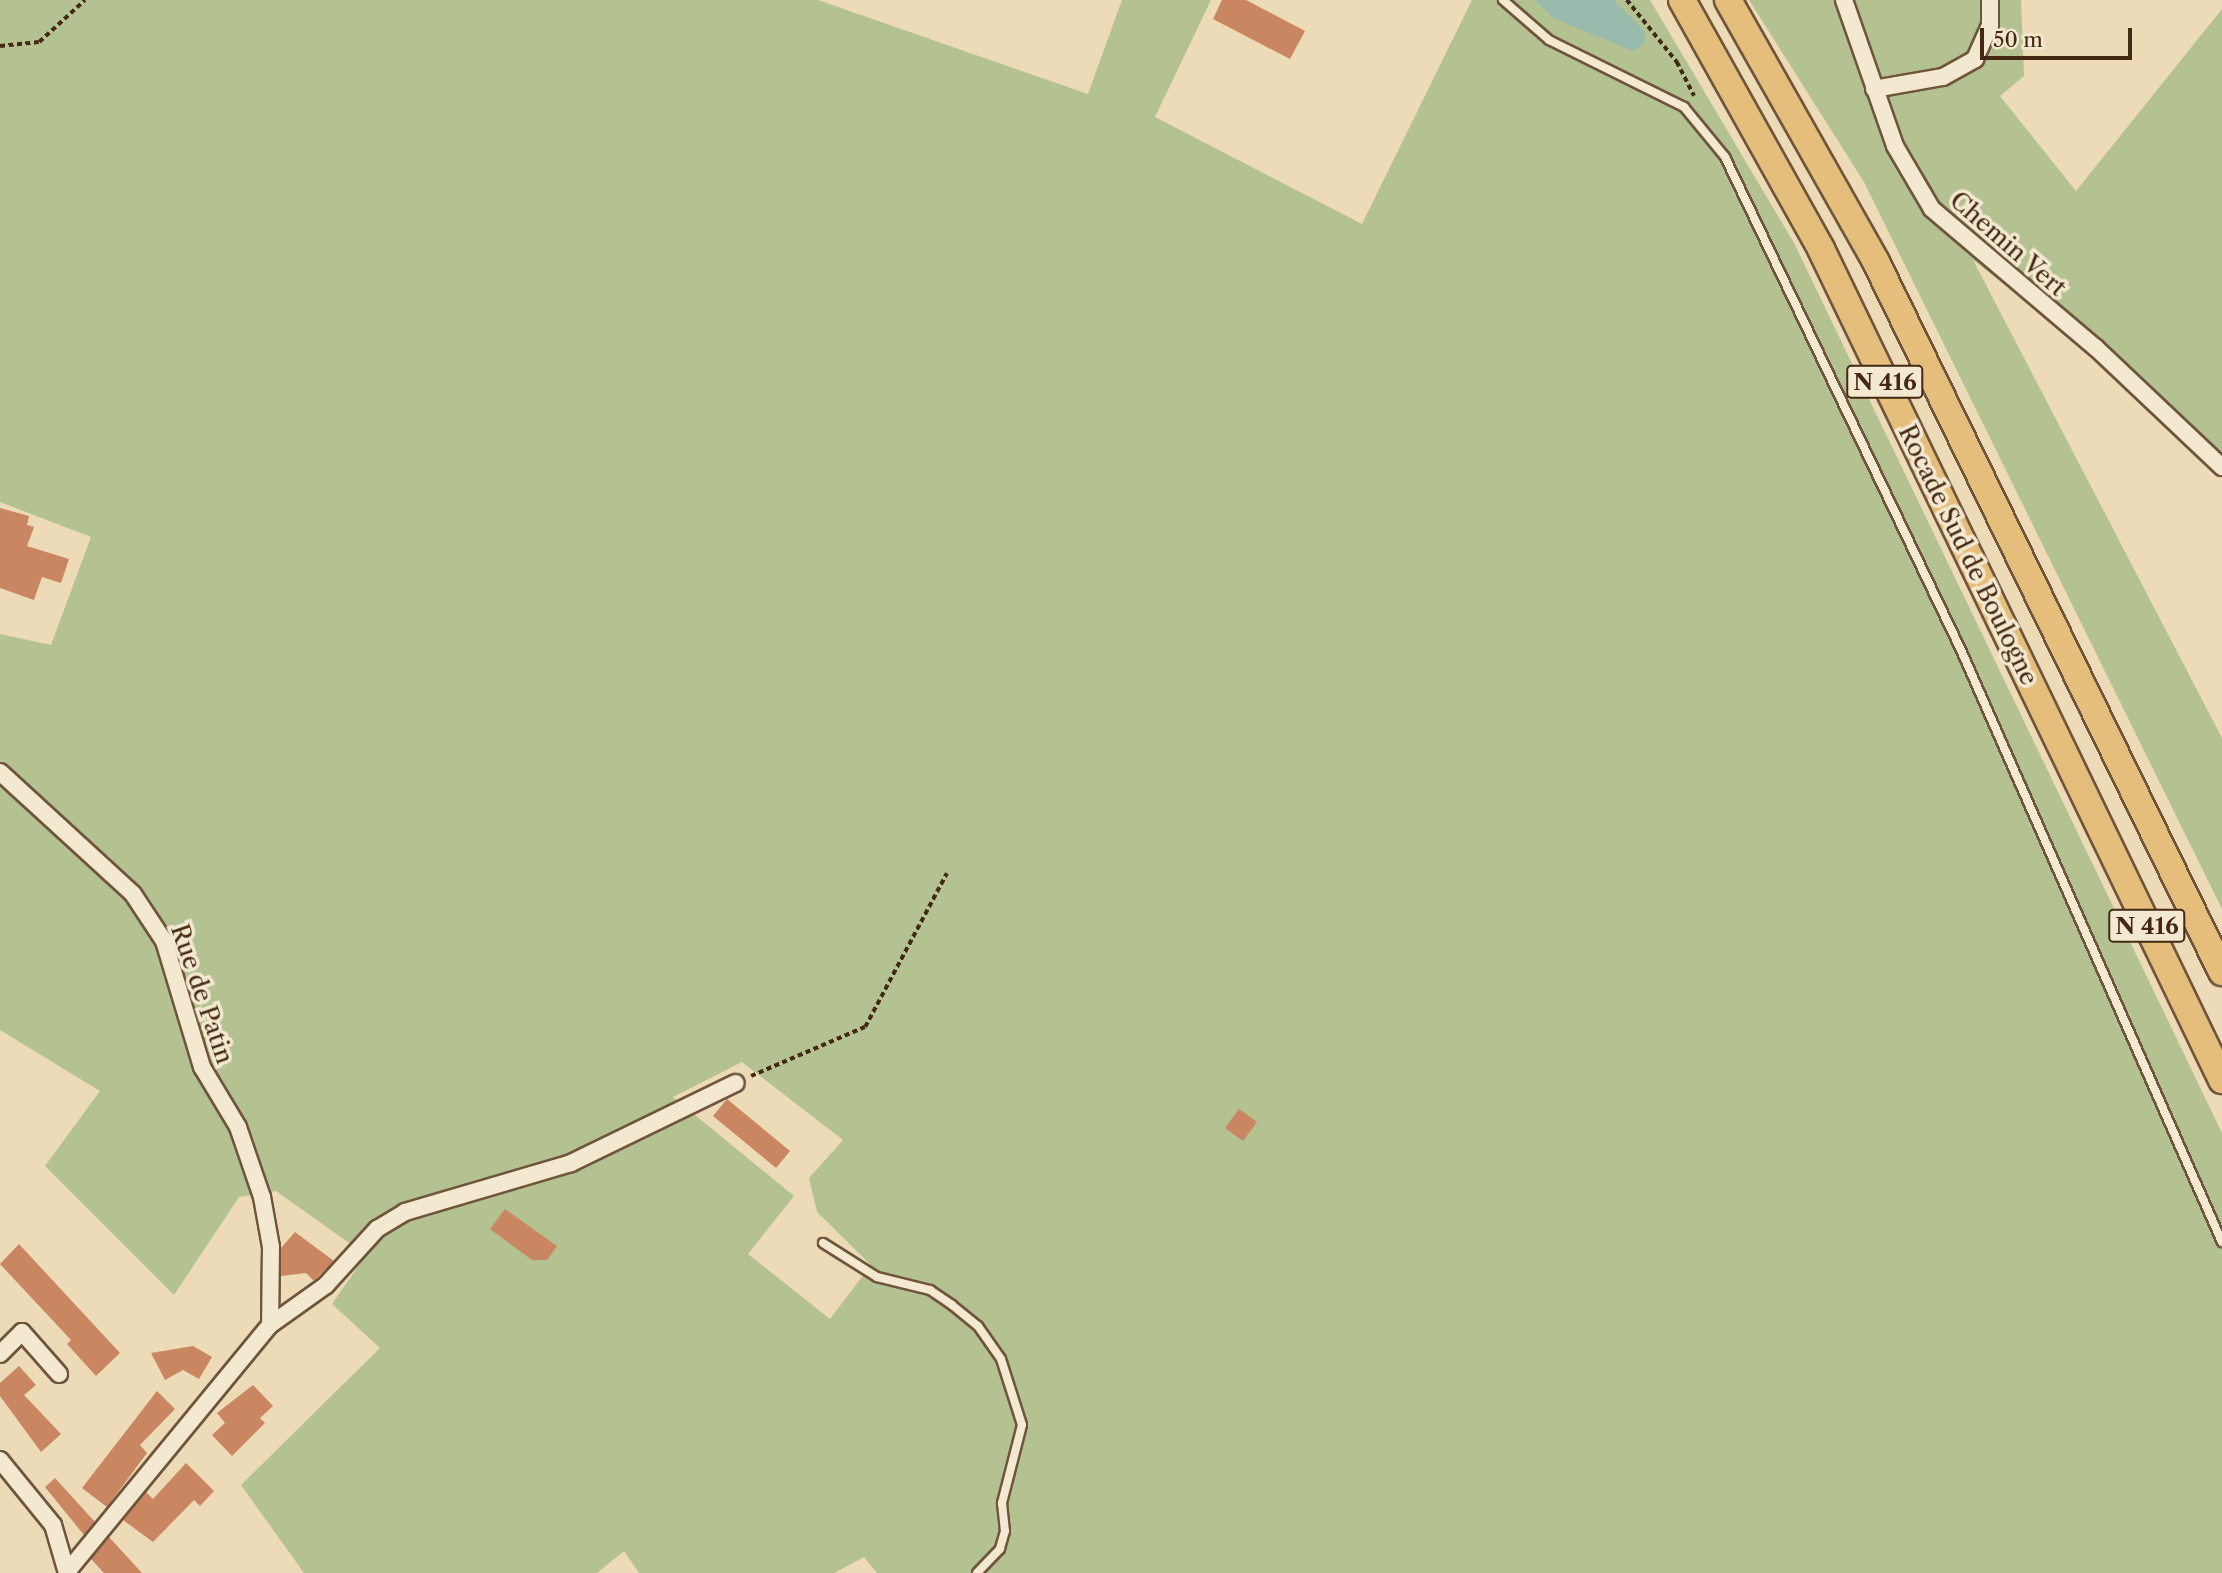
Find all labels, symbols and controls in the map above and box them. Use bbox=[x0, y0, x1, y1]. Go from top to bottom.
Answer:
scale bar bbox=[1984, 14, 2136, 58]
text: 50 m bbox=[1993, 27, 2043, 52]
street label: Chemin Vert bbox=[1944, 185, 2072, 303]
road number: N 416 bbox=[1845, 362, 1925, 402]
street label: Rocade Sud de Boulogne bbox=[1892, 420, 2044, 690]
road number: N 416 bbox=[2107, 906, 2187, 945]
street label: Rue de Patin bbox=[165, 920, 239, 1068]

